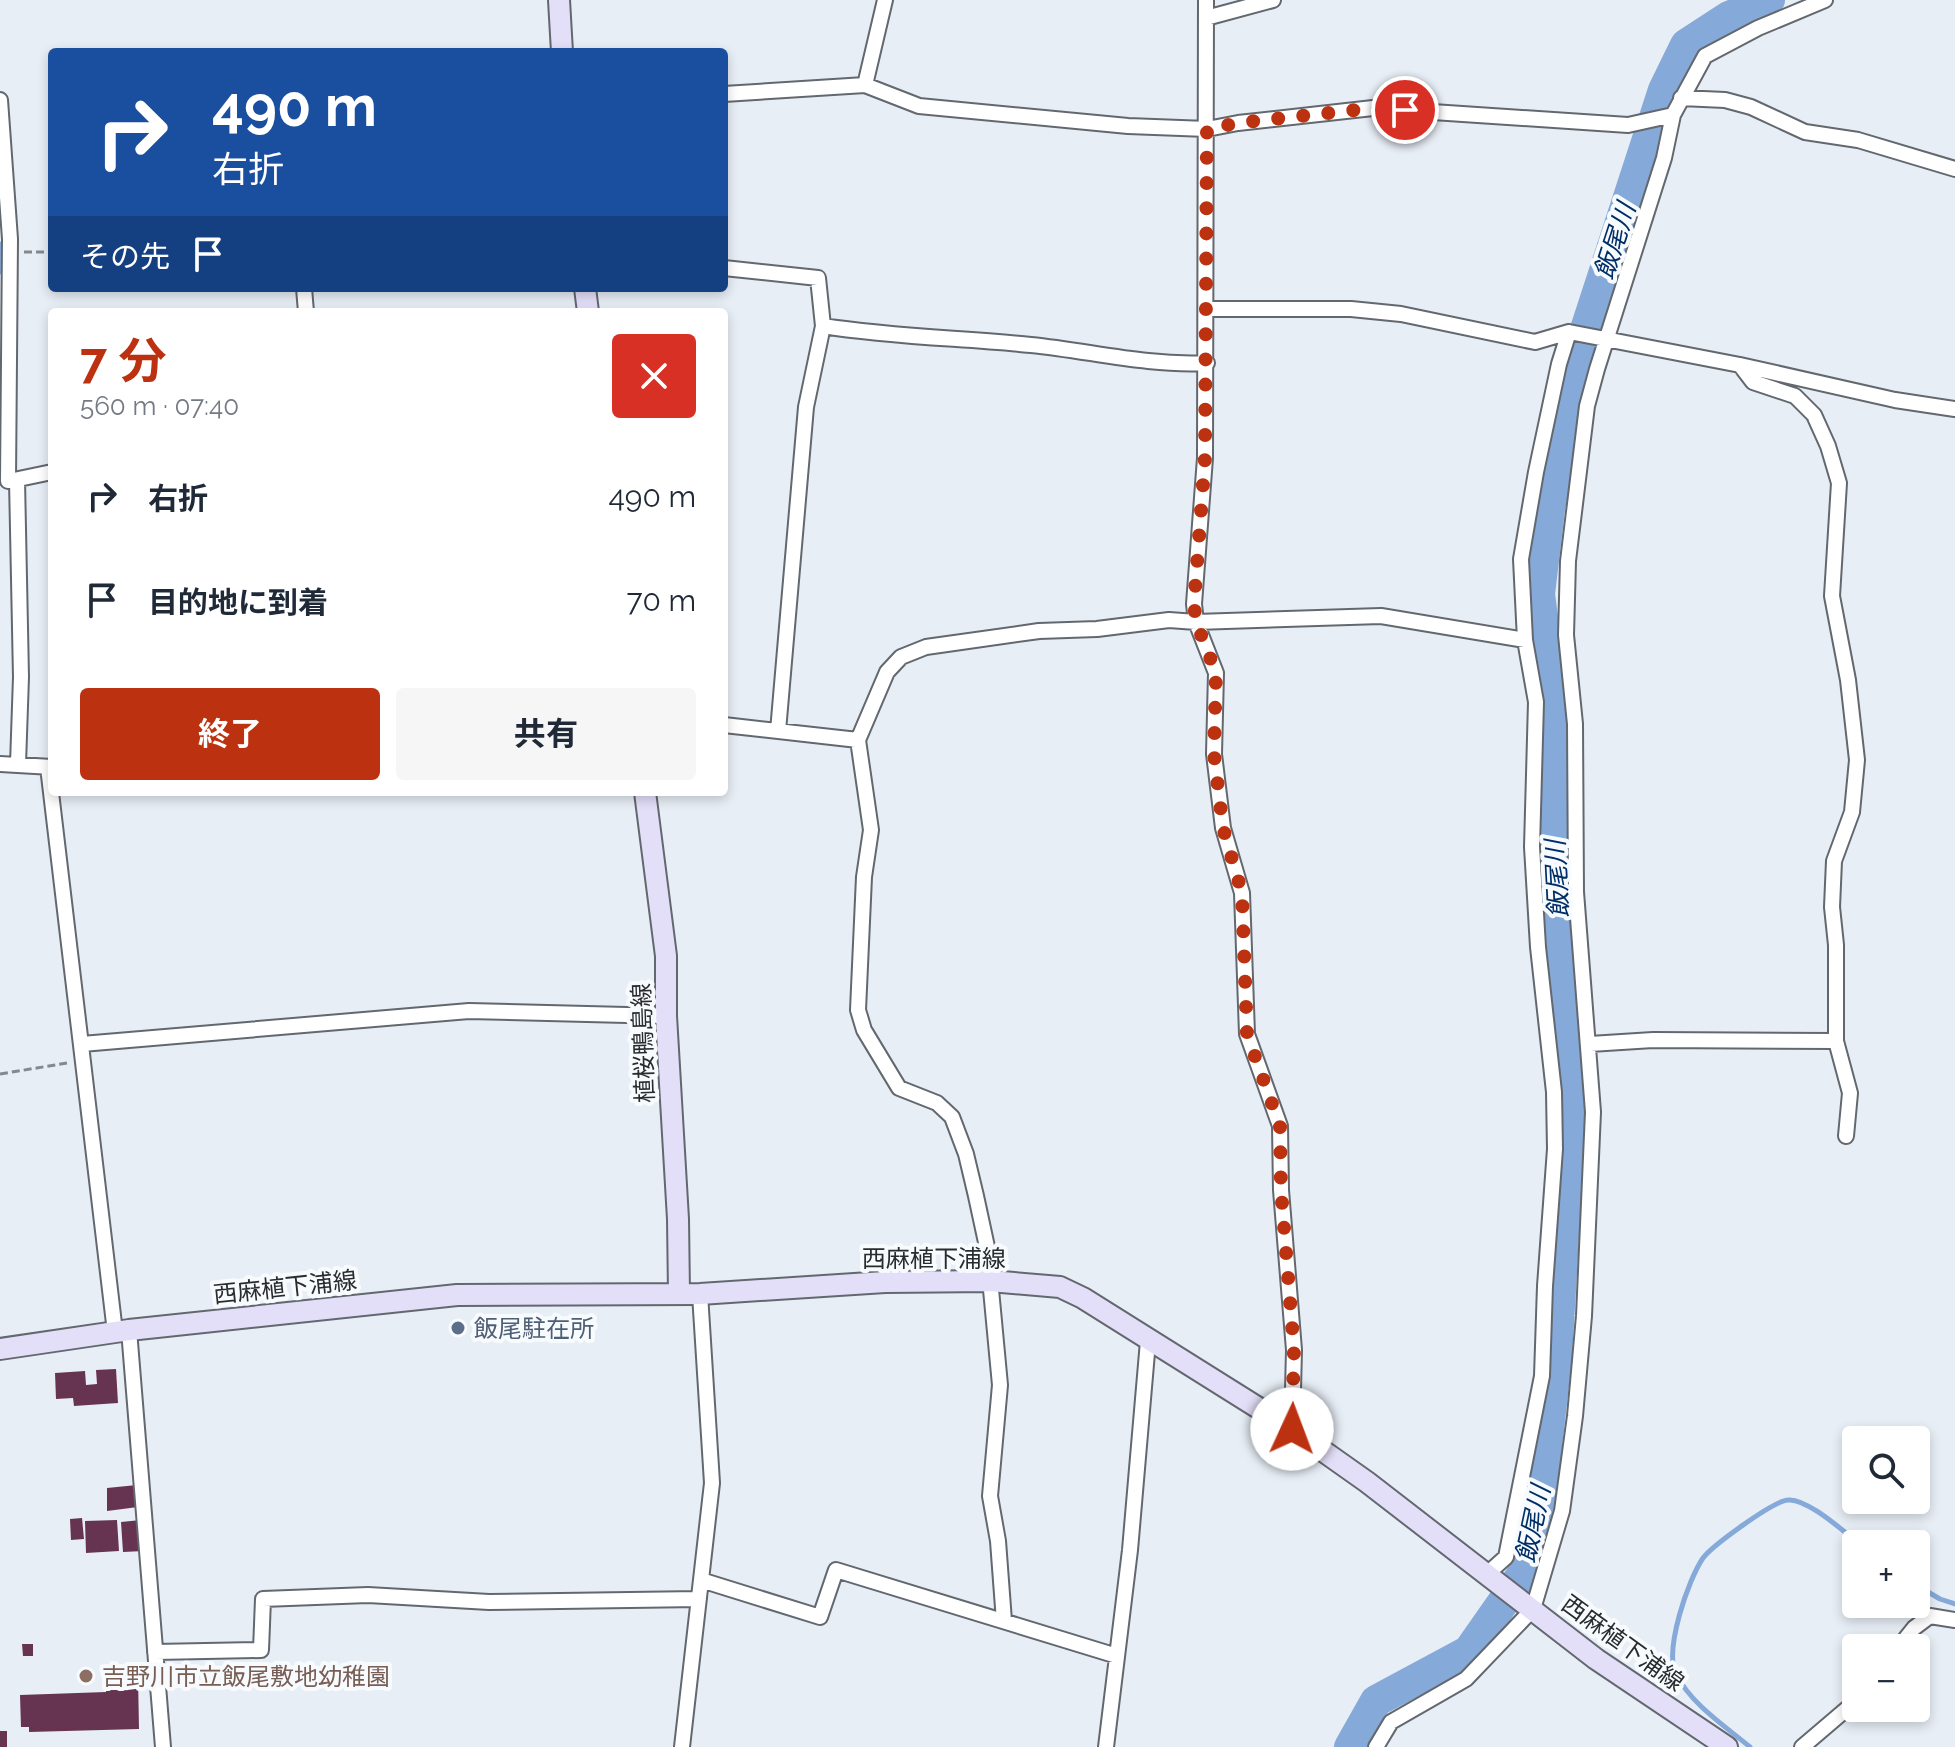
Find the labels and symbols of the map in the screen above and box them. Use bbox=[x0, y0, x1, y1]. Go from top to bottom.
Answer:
pin bbox=[1371, 76, 1439, 144]
water label: 飯尾川 bbox=[1589, 196, 1642, 283]
water label: 飯尾川 bbox=[1540, 836, 1574, 919]
street label: 植桜鴨島線 bbox=[626, 983, 660, 1103]
street label: 西麻植下浦線 bbox=[862, 1244, 1006, 1273]
street label: 西麻植下浦線 bbox=[212, 1265, 358, 1309]
place label: 飯尾駐在所 bbox=[474, 1314, 594, 1343]
marker: 飯尾駐在所 bbox=[449, 1319, 467, 1337]
position arrow bbox=[1250, 1387, 1334, 1471]
water label: 飯尾川 bbox=[1510, 1480, 1556, 1565]
street label: 西麻植下浦線 bbox=[1556, 1589, 1690, 1697]
place label: 吉野川市立飯尾敷地幼稚園 bbox=[102, 1662, 390, 1691]
marker: 吉野川市立飯尾敷地幼稚園 bbox=[77, 1667, 95, 1685]

